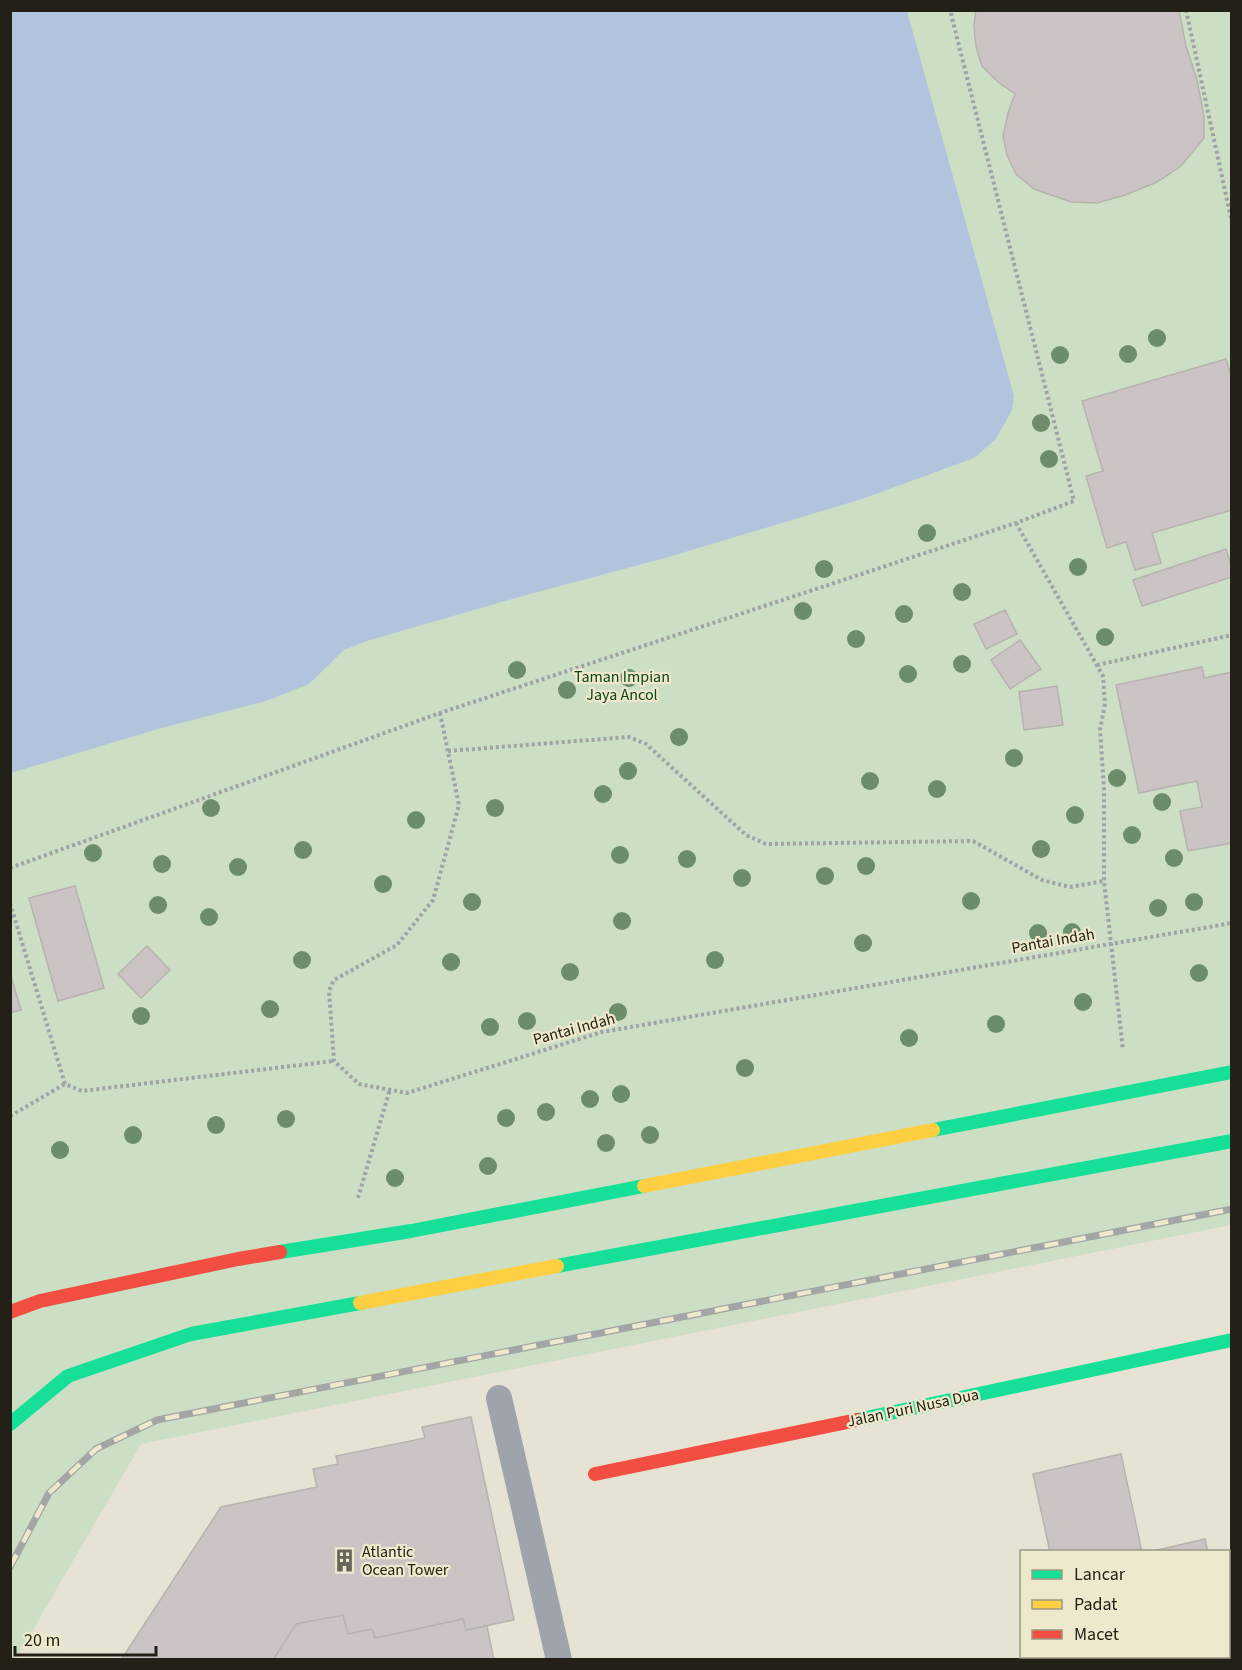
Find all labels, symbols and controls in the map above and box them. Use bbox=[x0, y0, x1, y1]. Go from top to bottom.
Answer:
park label: Taman Impian Jaya Ancol bbox=[574, 666, 670, 706]
street label: Pantai Indah bbox=[1010, 923, 1096, 959]
street label: Pantai Indah bbox=[531, 1007, 617, 1051]
street label: Jalan Puri Nusa Dua bbox=[845, 1383, 981, 1433]
place label: Atlantic Ocean Tower bbox=[362, 1541, 449, 1581]
building icon: Atlantic Ocean Tower bbox=[331, 1548, 357, 1574]
legend bbox=[1020, 1550, 1230, 1658]
text: Lancar bbox=[1074, 1562, 1126, 1587]
text: Padat bbox=[1074, 1592, 1117, 1617]
scale bar bbox=[15, 1619, 156, 1657]
text: Macet bbox=[1074, 1622, 1119, 1647]
text: 20 m bbox=[24, 1628, 60, 1653]

